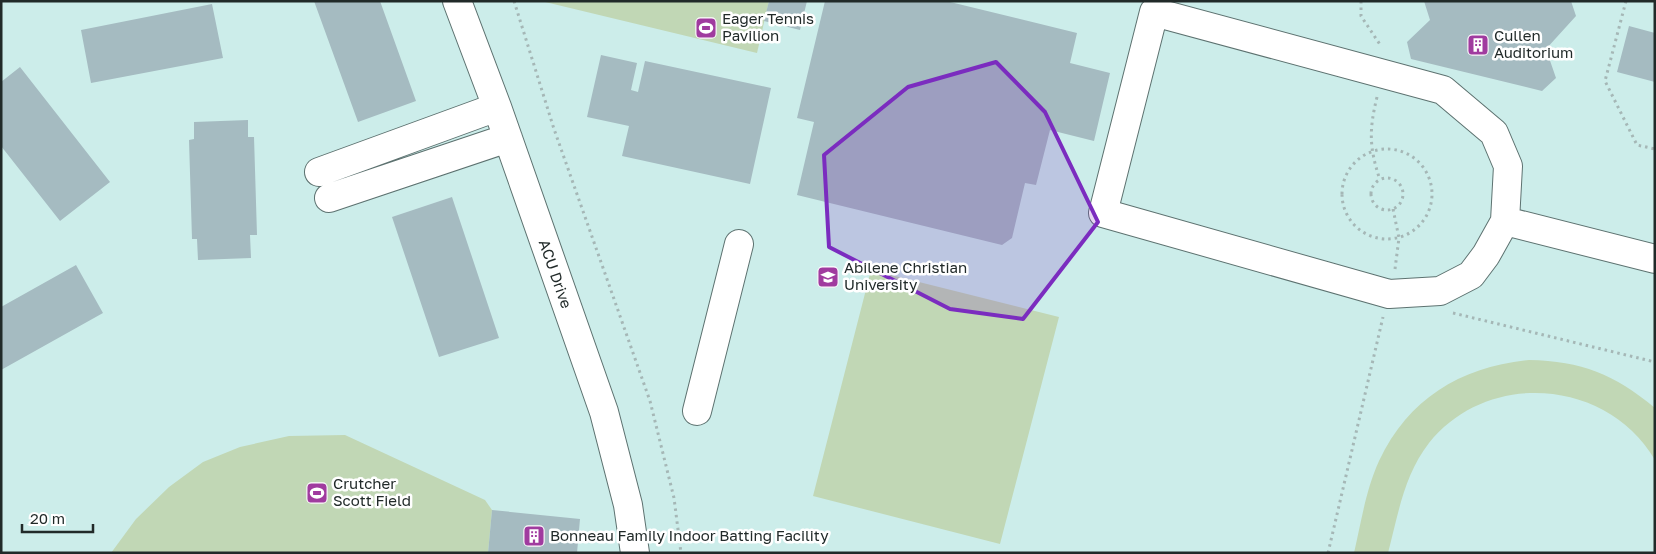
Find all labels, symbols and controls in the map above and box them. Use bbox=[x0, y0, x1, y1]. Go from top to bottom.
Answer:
place label: Eager Tennis Pavilion bbox=[722, 9, 814, 44]
sports icon: Eager Tennis Pavilion bbox=[694, 16, 718, 40]
place label: Cullen Auditorium bbox=[1494, 26, 1573, 61]
building icon: Cullen Auditorium bbox=[1466, 33, 1490, 57]
street label: ACU Drive bbox=[536, 237, 576, 311]
place label: Abilene Christian University bbox=[844, 258, 967, 293]
school or university icon: Abilene Christian University bbox=[816, 265, 840, 289]
place label: Crutcher Scott Field bbox=[333, 474, 411, 509]
sports icon: Crutcher Scott Field bbox=[305, 481, 329, 505]
scale bar bbox=[22, 502, 94, 534]
text: 20 m bbox=[30, 509, 65, 527]
building icon: Bonneau Family Indoor Batting Facility bbox=[522, 524, 546, 548]
place label: Bonneau Family Indoor Batting Facility bbox=[550, 526, 829, 544]

